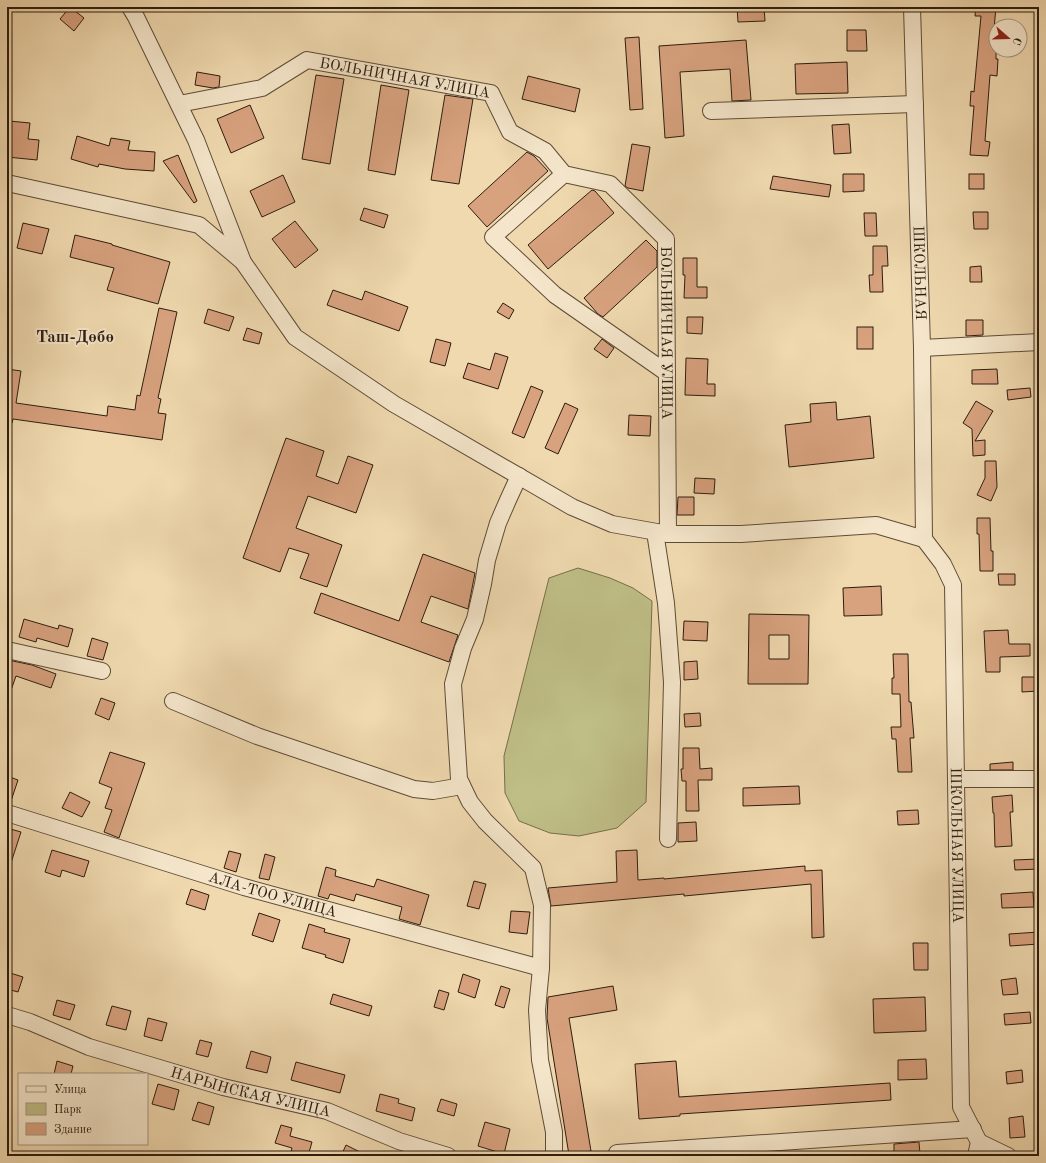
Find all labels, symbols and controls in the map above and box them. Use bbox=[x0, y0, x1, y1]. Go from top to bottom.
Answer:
north arrow bbox=[988, 18, 1028, 58]
text: С bbox=[1010, 36, 1022, 46]
street label: БОЛЬНИЧНАЯ УЛИЦА bbox=[318, 56, 492, 102]
street label: ШКОЛЬНАЯ bbox=[909, 226, 927, 320]
street label: БОЛЬНИЧНАЯ УЛИЦА bbox=[657, 246, 673, 420]
district label: Таш-Дөбө bbox=[36, 329, 114, 346]
street label: ШКОЛЬНАЯ УЛИЦА bbox=[947, 767, 964, 924]
street label: АЛА-ТОО УЛИЦА bbox=[206, 870, 339, 921]
street label: НАРЫНСКАЯ УЛИЦА bbox=[168, 1066, 332, 1121]
legend bbox=[18, 1073, 148, 1145]
text: Улица bbox=[54, 1084, 87, 1096]
text: Парк bbox=[54, 1104, 82, 1116]
text: Здание bbox=[54, 1124, 92, 1136]

